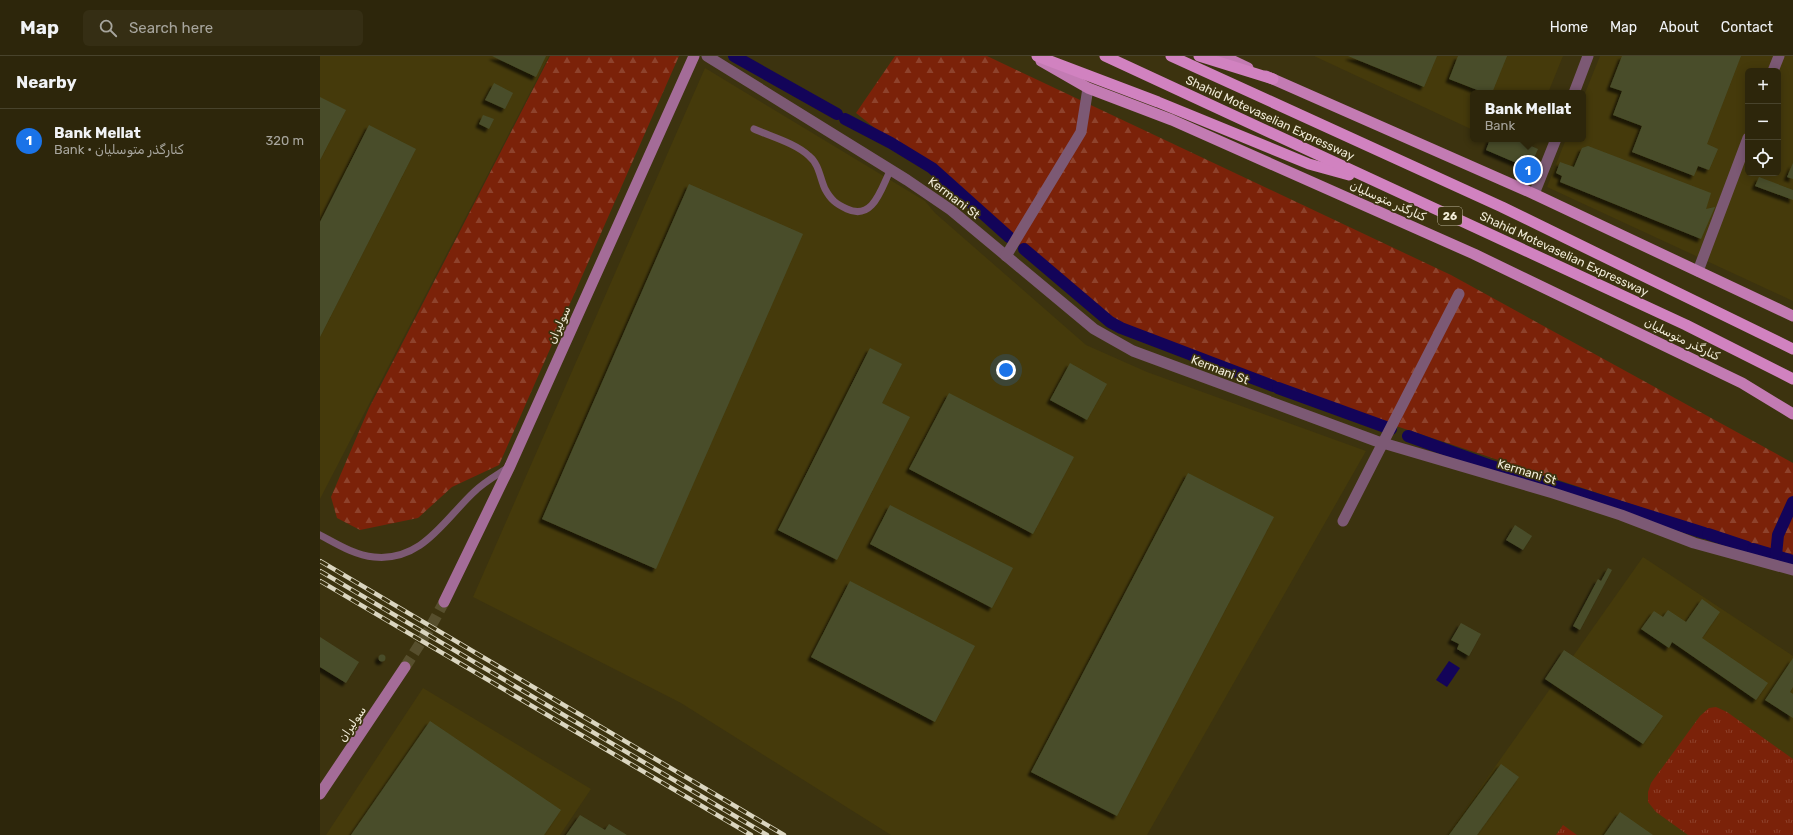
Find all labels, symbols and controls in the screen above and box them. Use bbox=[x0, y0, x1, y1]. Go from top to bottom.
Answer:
search box bbox=[83, 10, 363, 46]
text: Map bbox=[20, 16, 59, 39]
icon: search bbox=[97, 17, 119, 39]
text: Search here bbox=[129, 19, 213, 37]
text: Home bbox=[1550, 19, 1588, 36]
text: Map bbox=[1610, 19, 1637, 36]
text: About bbox=[1659, 19, 1699, 36]
text: Contact bbox=[1721, 19, 1773, 36]
map controls bbox=[1745, 68, 1781, 176]
button: + bbox=[1745, 68, 1781, 104]
text: Nearby bbox=[16, 72, 77, 92]
street label: Shahid Motevaselian Expressway bbox=[1183, 73, 1357, 163]
popup bbox=[1470, 90, 1586, 142]
text: Bank Mellat bbox=[1485, 100, 1571, 118]
button: − bbox=[1745, 104, 1781, 140]
text: Bank bbox=[1485, 118, 1515, 133]
text: Bank Mellat bbox=[54, 124, 141, 142]
text: 1 bbox=[26, 133, 32, 148]
text: 320 m bbox=[266, 133, 304, 148]
button: locate bbox=[1745, 140, 1781, 176]
text: Bank · کنارگذر متوسلیان bbox=[54, 142, 184, 157]
pin: 1 bbox=[1515, 155, 1541, 185]
street label: Kermani St bbox=[926, 174, 983, 222]
street label: کنارگذر متوسلیان bbox=[1347, 178, 1429, 225]
road number: 26 bbox=[1438, 207, 1462, 225]
street label: Shahid Motevaselian Expressway bbox=[1477, 209, 1651, 299]
street label: سولیران bbox=[544, 304, 574, 346]
street label: کنارگذر متوسلیان bbox=[1642, 315, 1722, 364]
street label: Kermani St bbox=[1189, 353, 1251, 388]
your location bbox=[996, 360, 1016, 380]
street label: Kermani St bbox=[1496, 456, 1558, 488]
street label: سولیران bbox=[335, 704, 370, 745]

